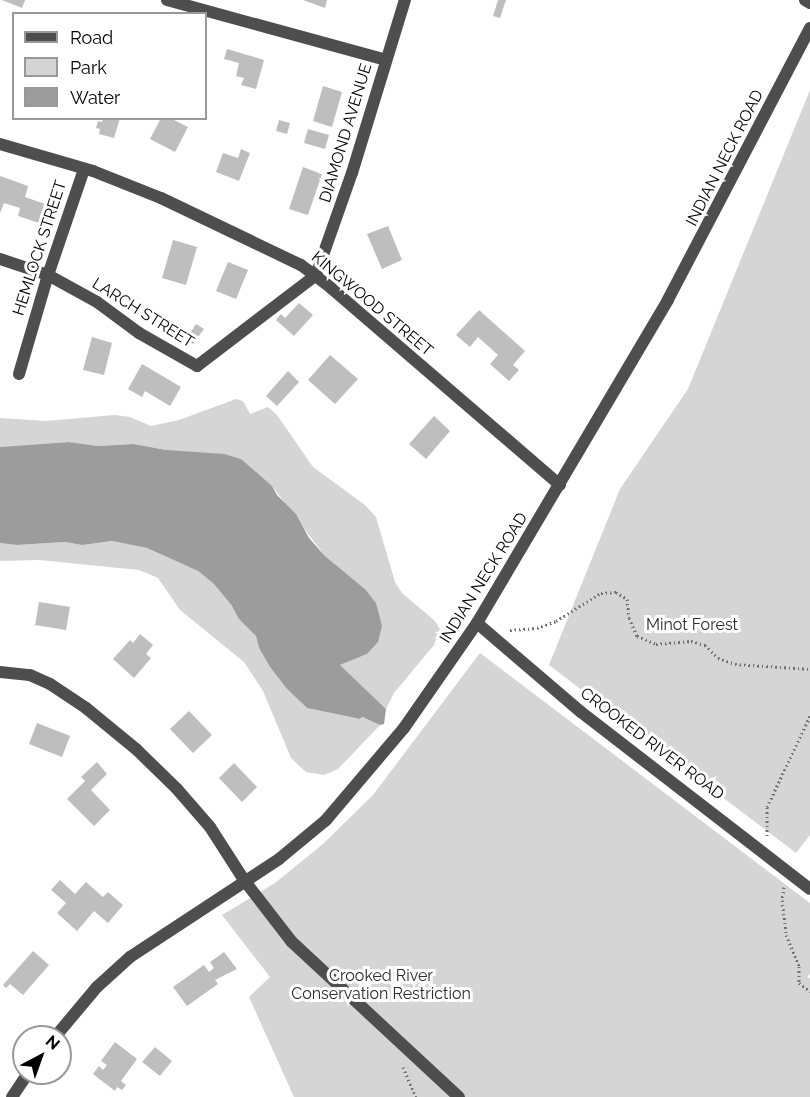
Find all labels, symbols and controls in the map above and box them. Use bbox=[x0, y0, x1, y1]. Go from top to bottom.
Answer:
legend bbox=[12, 12, 207, 120]
text: Road bbox=[70, 27, 113, 48]
text: Park bbox=[70, 57, 107, 78]
street label: DIAMOND AVENUE bbox=[316, 61, 376, 205]
text: Water bbox=[70, 87, 120, 108]
street label: INDIAN NECK ROAD bbox=[682, 87, 768, 229]
street label: HEMLOCK STREET bbox=[9, 178, 71, 318]
street label: KINGWOOD STREET bbox=[307, 248, 437, 360]
street label: LARCH STREET bbox=[88, 274, 198, 352]
street label: INDIAN NECK ROAD bbox=[436, 509, 532, 647]
park label: Minot Forest bbox=[646, 615, 738, 635]
street label: CROOKED RIVER ROAD bbox=[576, 684, 728, 804]
park label: Crooked River Conservation Restriction bbox=[291, 966, 471, 1004]
north arrow bbox=[12, 1025, 72, 1085]
text: N bbox=[42, 1031, 64, 1054]

